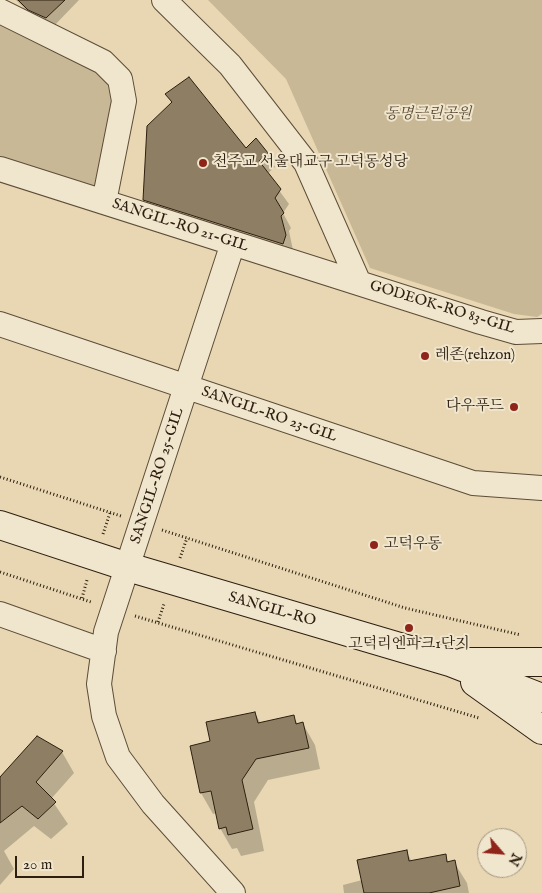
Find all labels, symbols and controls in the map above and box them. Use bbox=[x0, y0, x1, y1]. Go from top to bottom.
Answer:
park label: 동명근린공원 bbox=[385, 106, 471, 124]
place label: 천주교 서울대교구 고덕동성당 bbox=[213, 154, 408, 172]
marker: 천주교 서울대교구 고덕동성당 bbox=[197, 157, 209, 169]
street label: SANGIL-RO 21-GIL bbox=[110, 195, 250, 257]
street label: GODEOK-RO 83-GIL bbox=[367, 277, 517, 339]
place label: 레존(rehzon) bbox=[435, 347, 515, 365]
marker: 레존(rehzon) bbox=[419, 350, 431, 362]
street label: SANGIL-RO 23-GIL bbox=[199, 383, 339, 447]
place label: 다우푸드 bbox=[446, 398, 504, 416]
marker: 다우푸드 bbox=[508, 401, 520, 413]
street label: SANGIL-RO 25-GIL bbox=[128, 406, 188, 546]
place label: 고덕우동 bbox=[384, 536, 442, 554]
marker: 고덕우동 bbox=[368, 539, 380, 551]
street label: SANGIL-RO bbox=[226, 589, 318, 631]
marker: 고덕리엔파크1단지 bbox=[403, 622, 415, 634]
place label: 고덕리엔파크1단지 bbox=[348, 636, 470, 654]
north arrow bbox=[477, 828, 527, 878]
scale bar bbox=[18, 846, 86, 878]
text: N bbox=[504, 850, 525, 869]
text: 20 m bbox=[23, 855, 52, 874]

